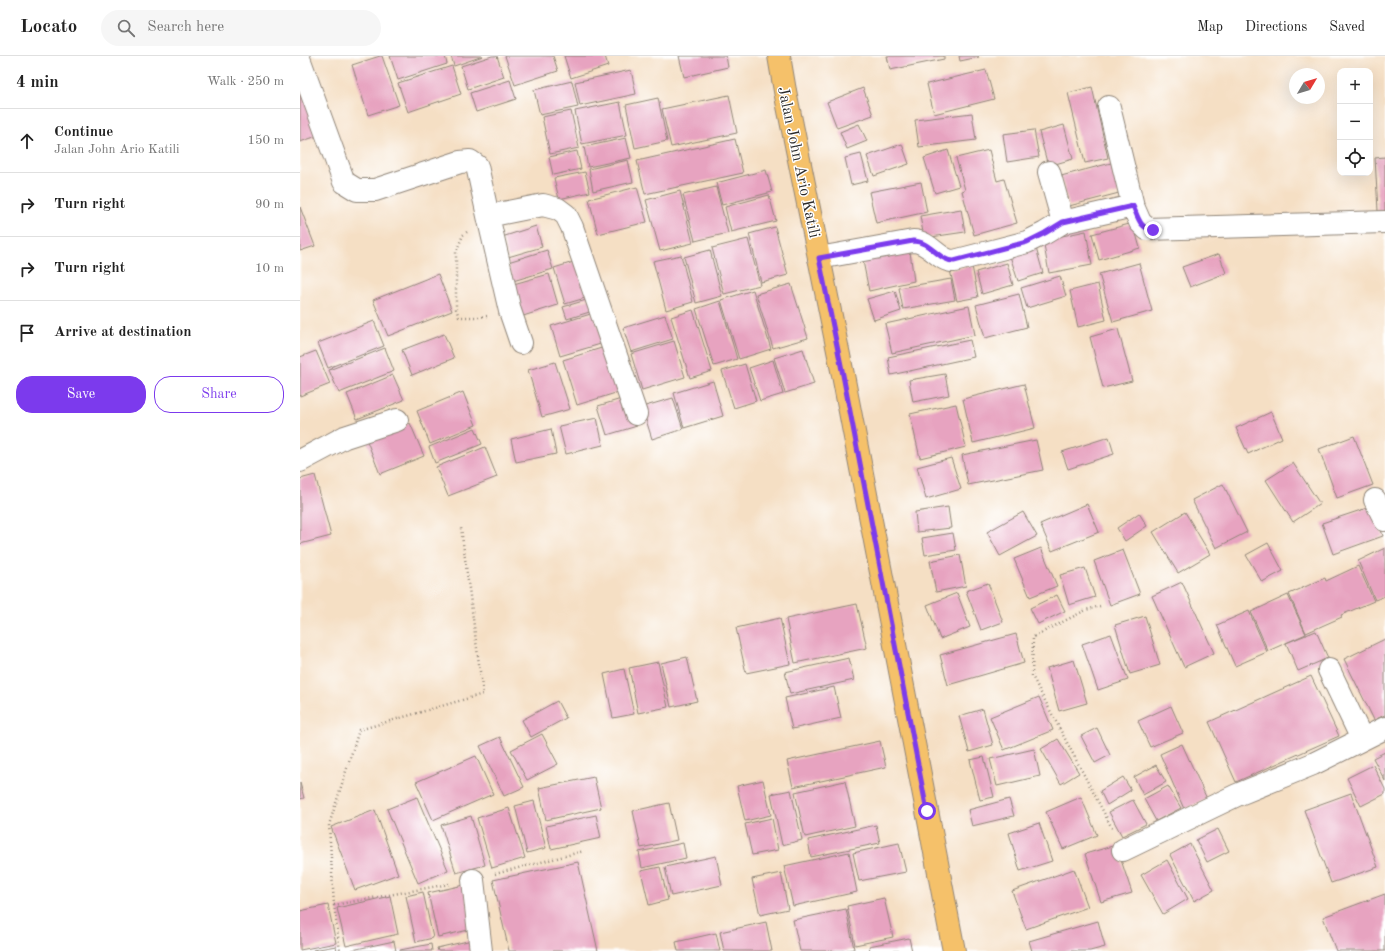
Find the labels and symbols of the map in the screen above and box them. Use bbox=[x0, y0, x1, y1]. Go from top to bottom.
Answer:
north arrow bbox=[1289, 68, 1325, 104]
street label: Jalan John Ario Katili bbox=[774, 85, 822, 240]
route end bbox=[1144, 221, 1162, 239]
route start bbox=[918, 802, 936, 820]

